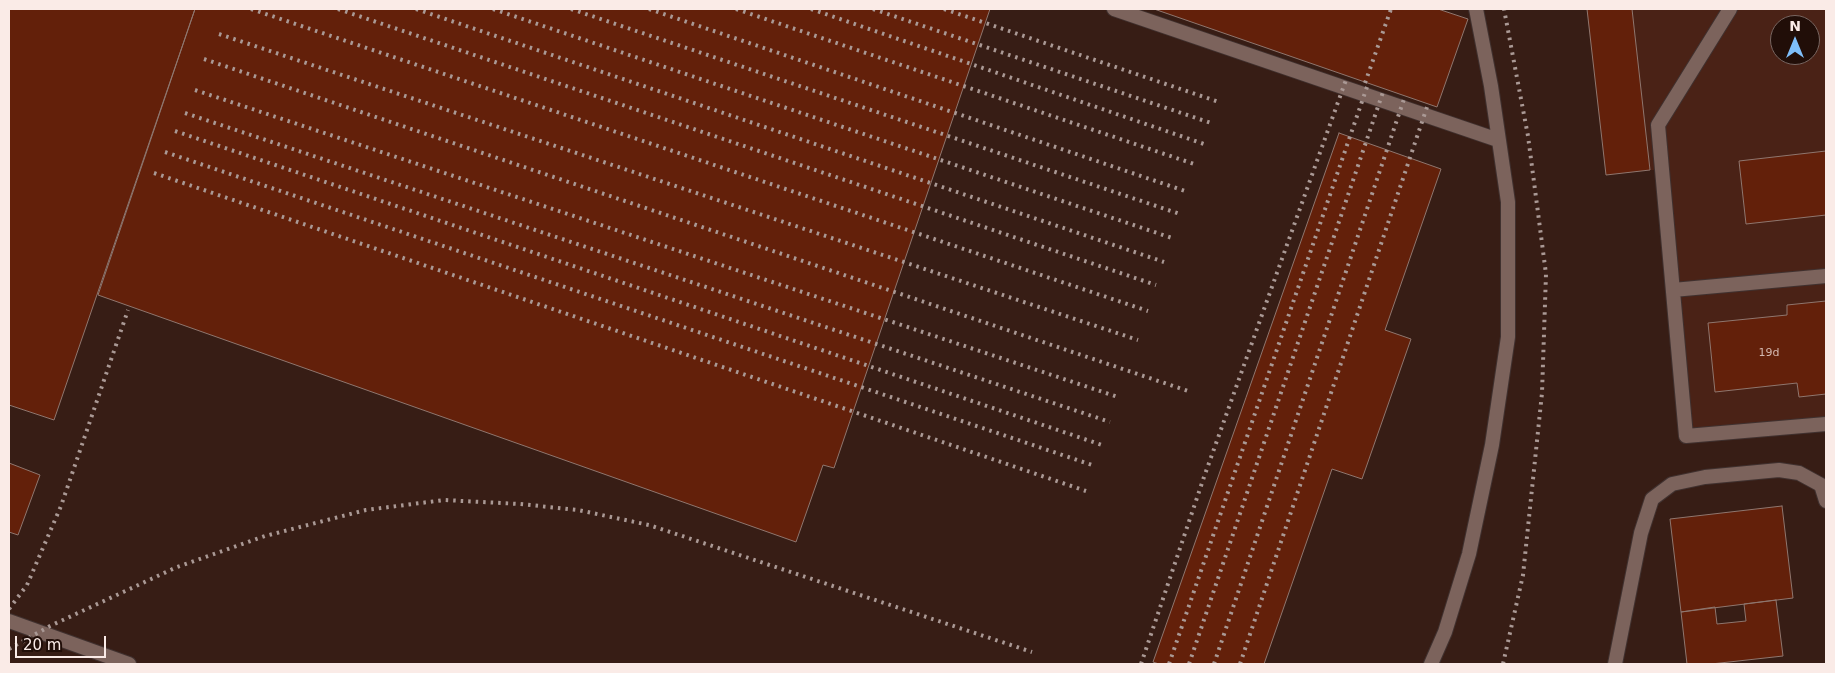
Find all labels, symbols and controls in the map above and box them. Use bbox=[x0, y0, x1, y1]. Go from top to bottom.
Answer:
north arrow bbox=[1770, 15, 1820, 65]
text: N bbox=[1789, 18, 1801, 34]
house number: 19d bbox=[1759, 346, 1779, 360]
scale bar bbox=[18, 626, 109, 658]
text: 20 m bbox=[23, 636, 61, 654]

